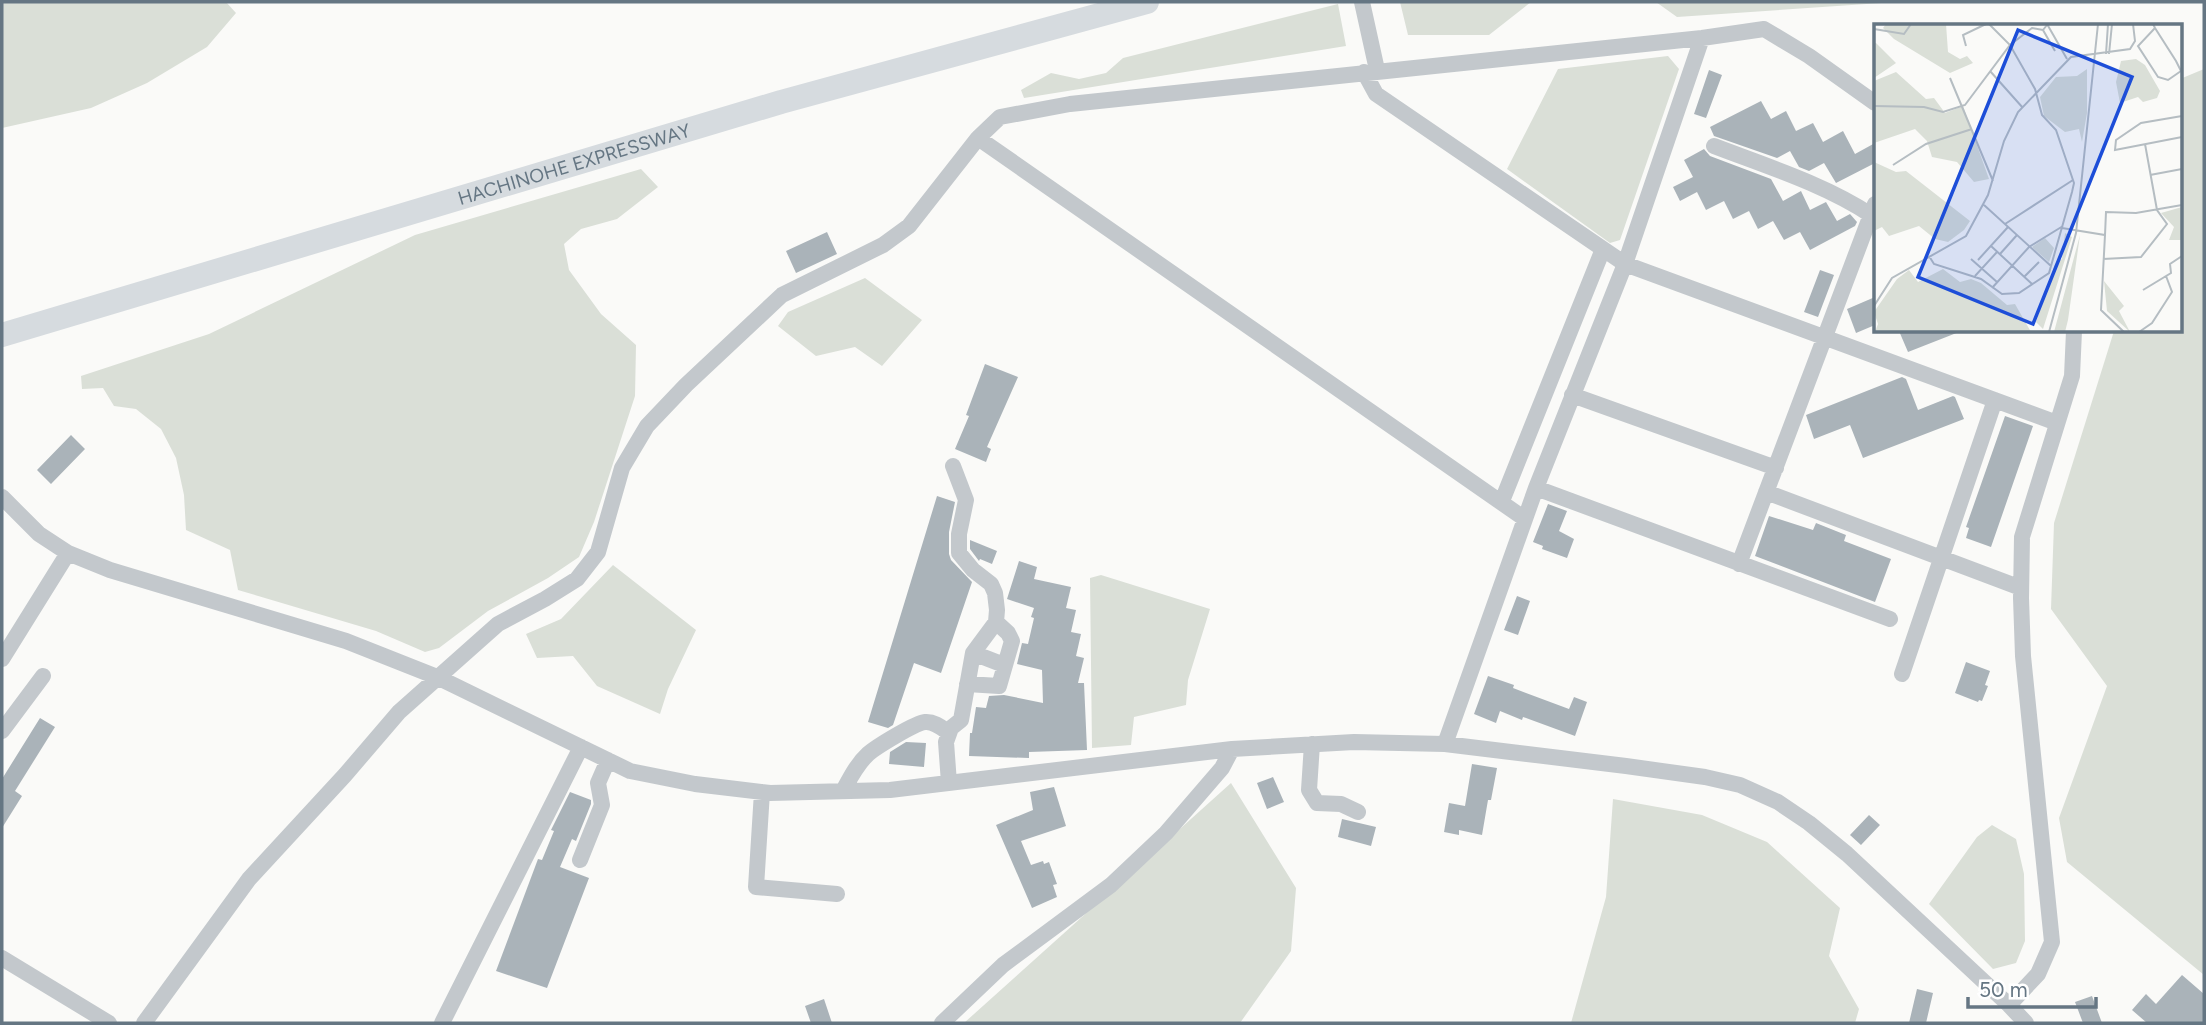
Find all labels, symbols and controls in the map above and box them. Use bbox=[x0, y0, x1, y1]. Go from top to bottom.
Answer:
inset map bbox=[1874, 24, 2182, 332]
street label: HACHINOHE EXPRESSWAY bbox=[455, 119, 694, 210]
scale bar bbox=[1968, 965, 2096, 1009]
text: 50 m bbox=[1979, 977, 2028, 1002]

